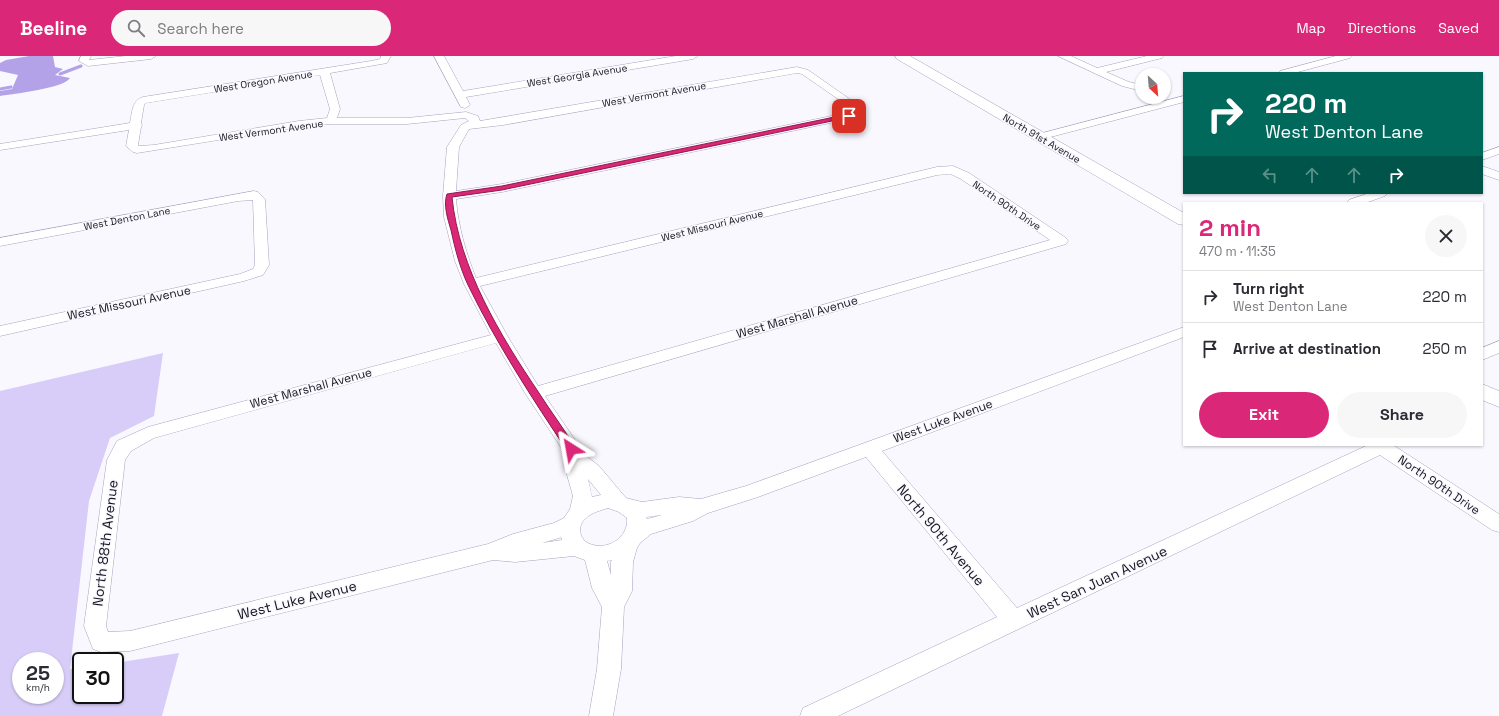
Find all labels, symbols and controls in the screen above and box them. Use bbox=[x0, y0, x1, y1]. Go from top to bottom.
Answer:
search box bbox=[111, 10, 391, 46]
text: Beeline bbox=[20, 16, 87, 41]
icon: search bbox=[125, 17, 147, 39]
text: Search here bbox=[157, 19, 244, 38]
text: Map bbox=[1296, 19, 1326, 37]
text: Directions bbox=[1348, 19, 1416, 37]
text: Saved bbox=[1438, 19, 1479, 37]
street label: West Georgia Avenue bbox=[526, 61, 628, 90]
street label: West Oregon Avenue bbox=[213, 67, 313, 96]
north arrow bbox=[1135, 68, 1171, 104]
map controls bbox=[1135, 68, 1171, 104]
street label: West Vermont Avenue bbox=[601, 79, 707, 110]
text: 220 m bbox=[1265, 85, 1347, 121]
icon: right bbox=[1199, 88, 1251, 140]
pin bbox=[832, 99, 866, 133]
icon: arrive bbox=[838, 105, 860, 127]
street label: North 91st Avenue bbox=[1001, 111, 1083, 166]
street label: West Vermont Avenue bbox=[218, 117, 324, 144]
text: West Denton Lane bbox=[1265, 120, 1423, 143]
icon: left bbox=[1259, 164, 1281, 186]
icon: ahead bbox=[1301, 164, 1323, 186]
icon: ahead bbox=[1343, 164, 1365, 186]
icon: right bbox=[1385, 164, 1407, 186]
street label: North 90th Drive bbox=[970, 178, 1043, 233]
street label: West Denton Lane bbox=[83, 204, 172, 233]
street label: West Missouri Avenue bbox=[660, 206, 765, 244]
text: 2 min bbox=[1199, 212, 1261, 243]
button: close bbox=[1425, 215, 1467, 257]
text: 470 m · 11:35 bbox=[1199, 243, 1276, 260]
text: Turn right bbox=[1233, 279, 1304, 298]
street label: West Missouri Avenue bbox=[66, 282, 192, 324]
icon: right bbox=[1199, 286, 1221, 308]
text: 220 m bbox=[1423, 287, 1467, 306]
street label: West Marshall Avenue bbox=[734, 292, 860, 342]
text: West Denton Lane bbox=[1233, 298, 1347, 315]
icon: arrive bbox=[1199, 338, 1221, 360]
text: Arrive at destination bbox=[1233, 339, 1381, 358]
text: 250 m bbox=[1423, 339, 1467, 358]
street label: West Marshall Avenue bbox=[248, 364, 374, 412]
button: Exit bbox=[1199, 392, 1329, 438]
button: Share bbox=[1337, 392, 1467, 438]
street label: West Luke Avenue bbox=[891, 396, 995, 446]
position arrow bbox=[550, 428, 592, 470]
street label: North 90th Drive bbox=[1395, 452, 1483, 518]
street label: North 88th Avenue bbox=[88, 479, 122, 607]
street label: North 90th Avenue bbox=[893, 480, 989, 590]
street label: West San Juan Avenue bbox=[1024, 542, 1170, 622]
street label: West Luke Avenue bbox=[236, 577, 358, 623]
speed limit sign: 30 bbox=[72, 652, 124, 704]
text: 25 bbox=[26, 660, 50, 686]
text: km/h bbox=[26, 681, 50, 694]

